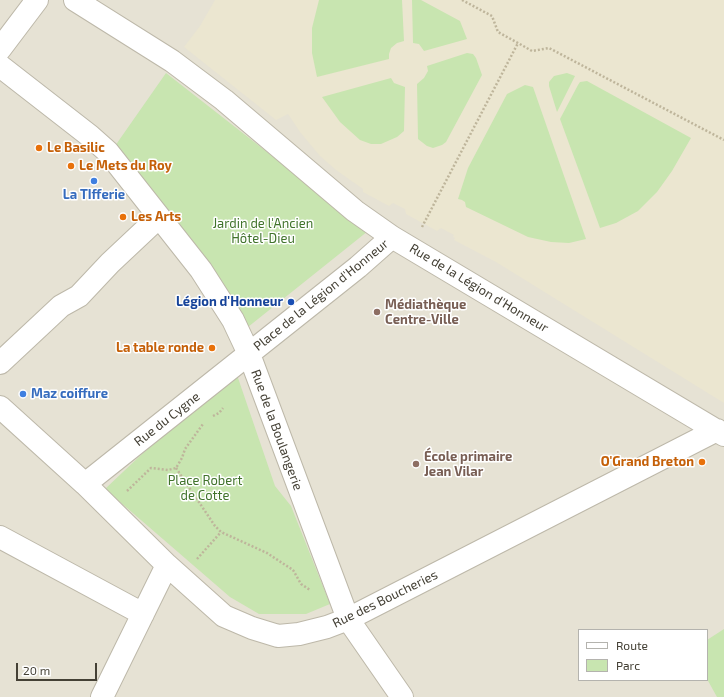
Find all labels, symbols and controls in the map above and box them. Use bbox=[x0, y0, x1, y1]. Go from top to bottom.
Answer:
place label: Le Basilic bbox=[47, 140, 105, 156]
marker: Le Basilic bbox=[34, 143, 44, 153]
place label: Le Mets du Roy bbox=[79, 158, 172, 174]
marker: Le Mets du Roy bbox=[66, 161, 76, 171]
marker: La TIfferie bbox=[89, 176, 99, 186]
place label: La TIfferie bbox=[63, 187, 125, 203]
place label: Les Arts bbox=[131, 209, 181, 225]
marker: Les Arts bbox=[118, 212, 128, 222]
park label: Jardin de l'Ancien Hôtel-Dieu bbox=[213, 216, 313, 247]
street label: Place de la Légion d'Honneur bbox=[250, 236, 392, 354]
street label: Rue de la Légion d'Honneur bbox=[407, 240, 551, 336]
place label: Légion d'Honneur bbox=[176, 294, 283, 310]
marker: Légion d'Honneur bbox=[286, 297, 296, 307]
place label: Médiathèque Centre-Ville bbox=[385, 297, 466, 328]
marker: Médiathèque Centre-Ville bbox=[372, 307, 382, 317]
place label: La table ronde bbox=[116, 340, 204, 356]
marker: La table ronde bbox=[207, 343, 217, 353]
street label: Rue de la Boulangerie bbox=[248, 367, 306, 493]
place label: Maz coiffure bbox=[31, 386, 108, 402]
marker: Maz coiffure bbox=[18, 389, 28, 399]
street label: Rue du Cygne bbox=[131, 389, 203, 449]
place label: École primaire Jean Vilar bbox=[424, 449, 512, 480]
place label: O'Grand Breton bbox=[601, 454, 694, 470]
marker: O'Grand Breton bbox=[697, 457, 707, 467]
marker: École primaire Jean Vilar bbox=[411, 459, 421, 469]
park label: Place Robert de Cotte bbox=[168, 473, 242, 504]
street label: Rue des Boucheries bbox=[330, 567, 440, 631]
legend bbox=[578, 629, 708, 681]
text: Route bbox=[616, 638, 648, 652]
scale bar bbox=[18, 655, 99, 681]
text: Parc bbox=[616, 658, 640, 672]
text: 20 m bbox=[23, 663, 50, 677]

